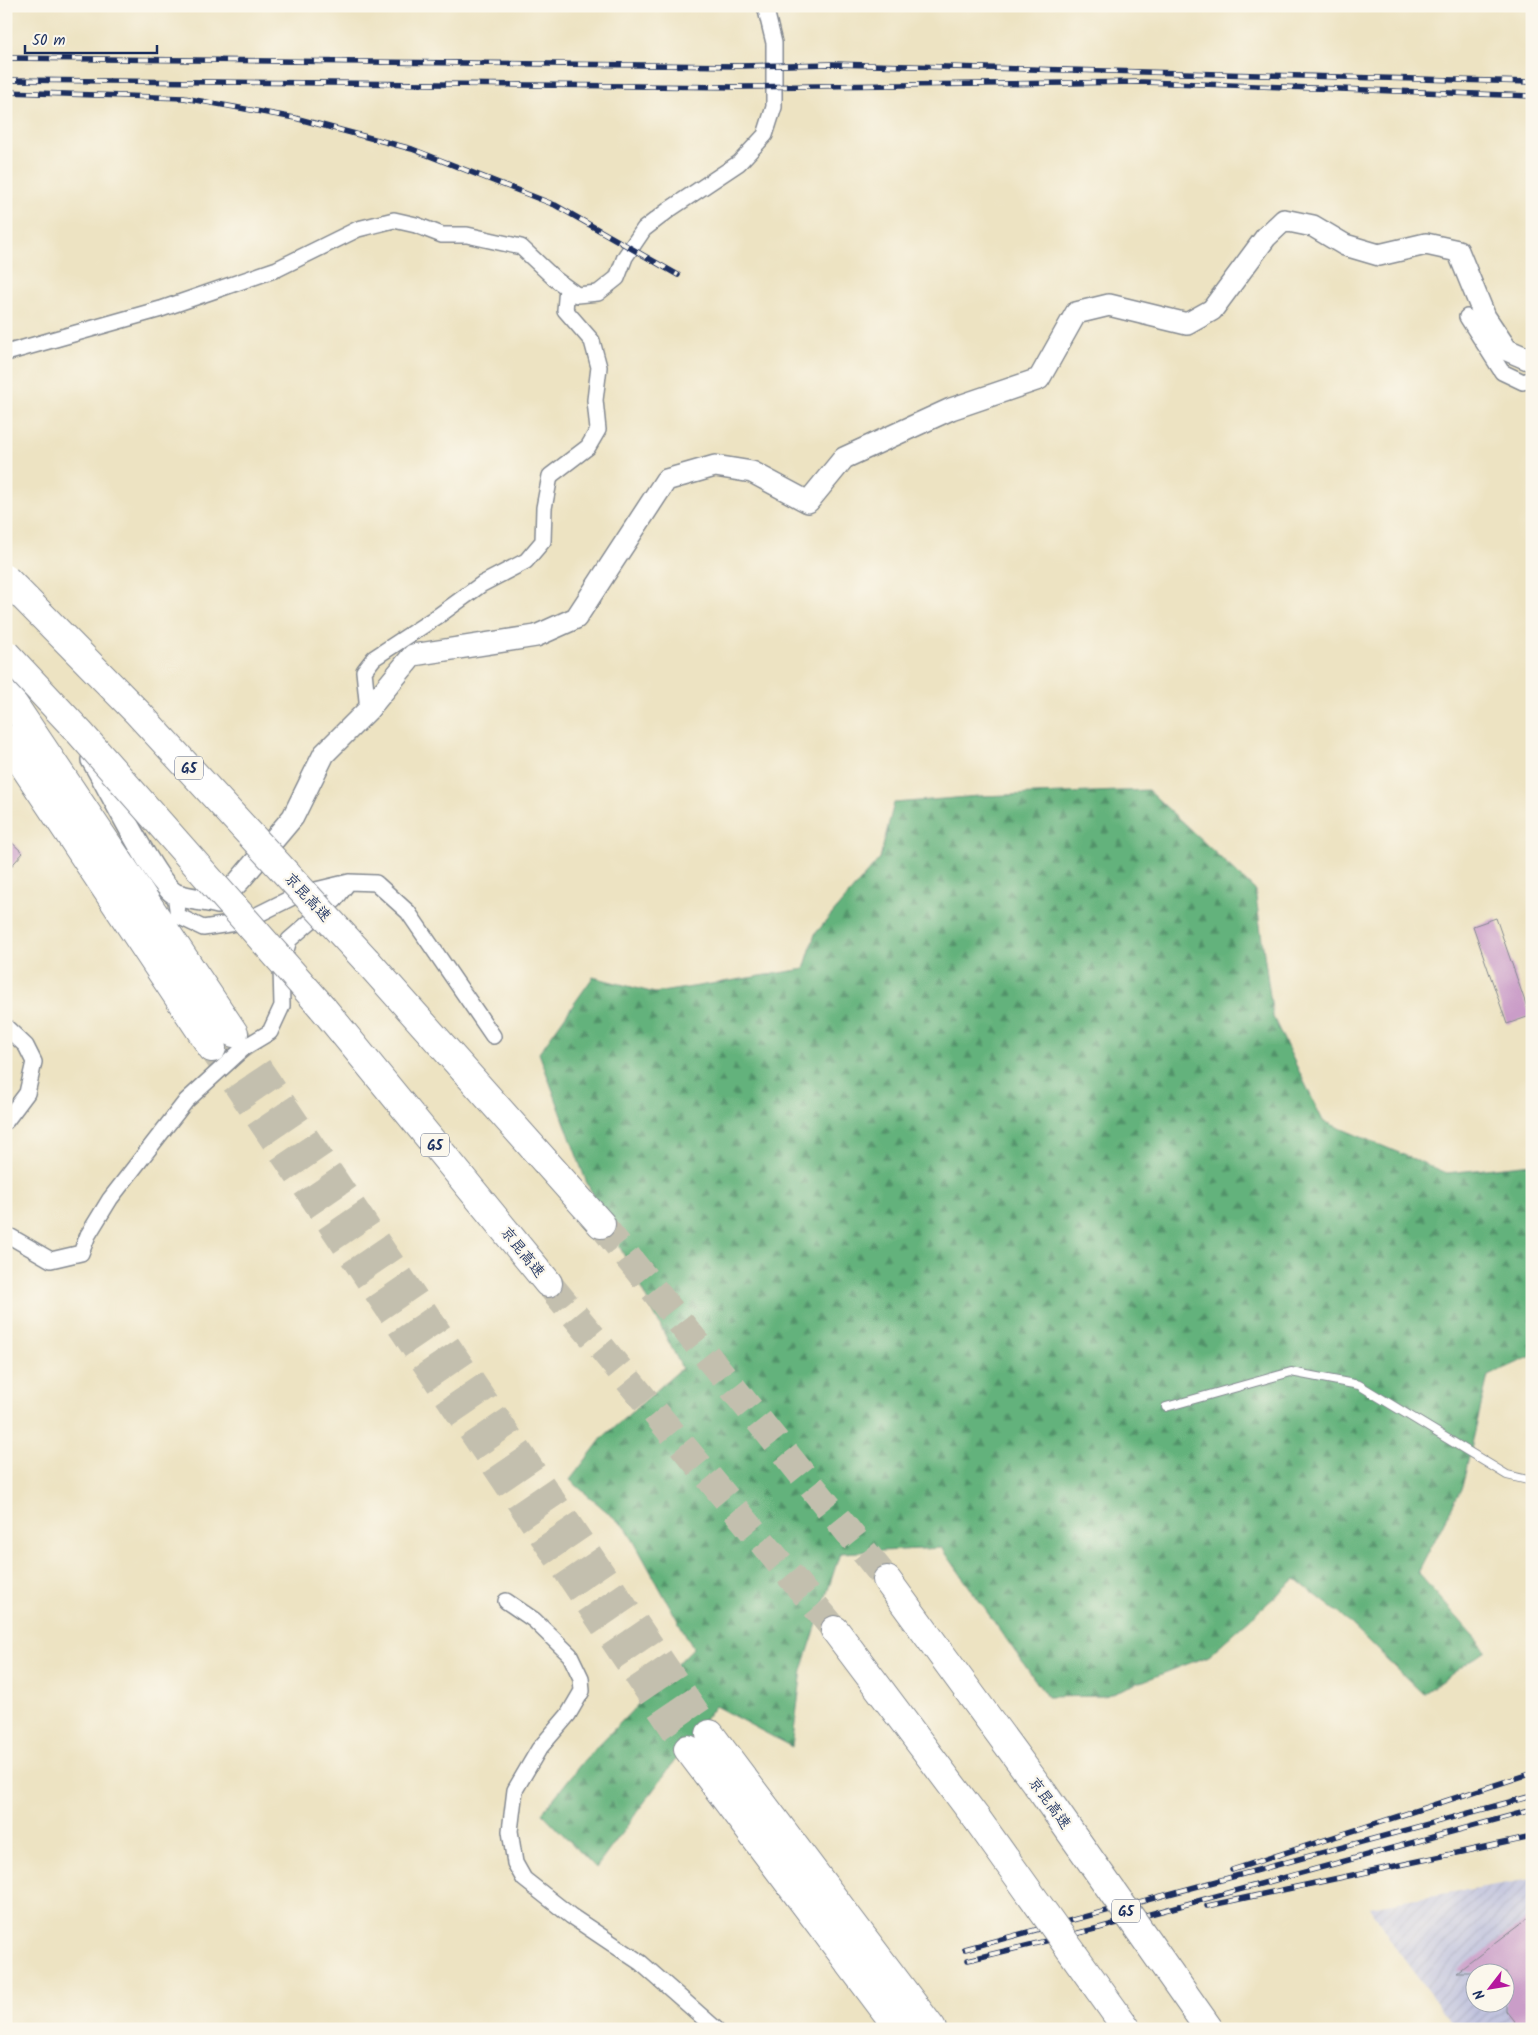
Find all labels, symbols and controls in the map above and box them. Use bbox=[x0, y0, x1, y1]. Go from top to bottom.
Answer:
scale bar bbox=[25, 22, 158, 54]
text: 50 m bbox=[32, 29, 66, 53]
road number: G5 bbox=[175, 756, 203, 780]
street label: 京昆高速 bbox=[278, 868, 337, 928]
road number: G5 bbox=[421, 1134, 449, 1156]
street label: 京昆高速 bbox=[494, 1222, 550, 1284]
street label: 京昆高速 bbox=[1022, 1772, 1077, 1835]
road number: G5 bbox=[1112, 1900, 1140, 1922]
north arrow bbox=[1466, 1962, 1516, 2012]
text: N bbox=[1468, 1985, 1491, 2004]

